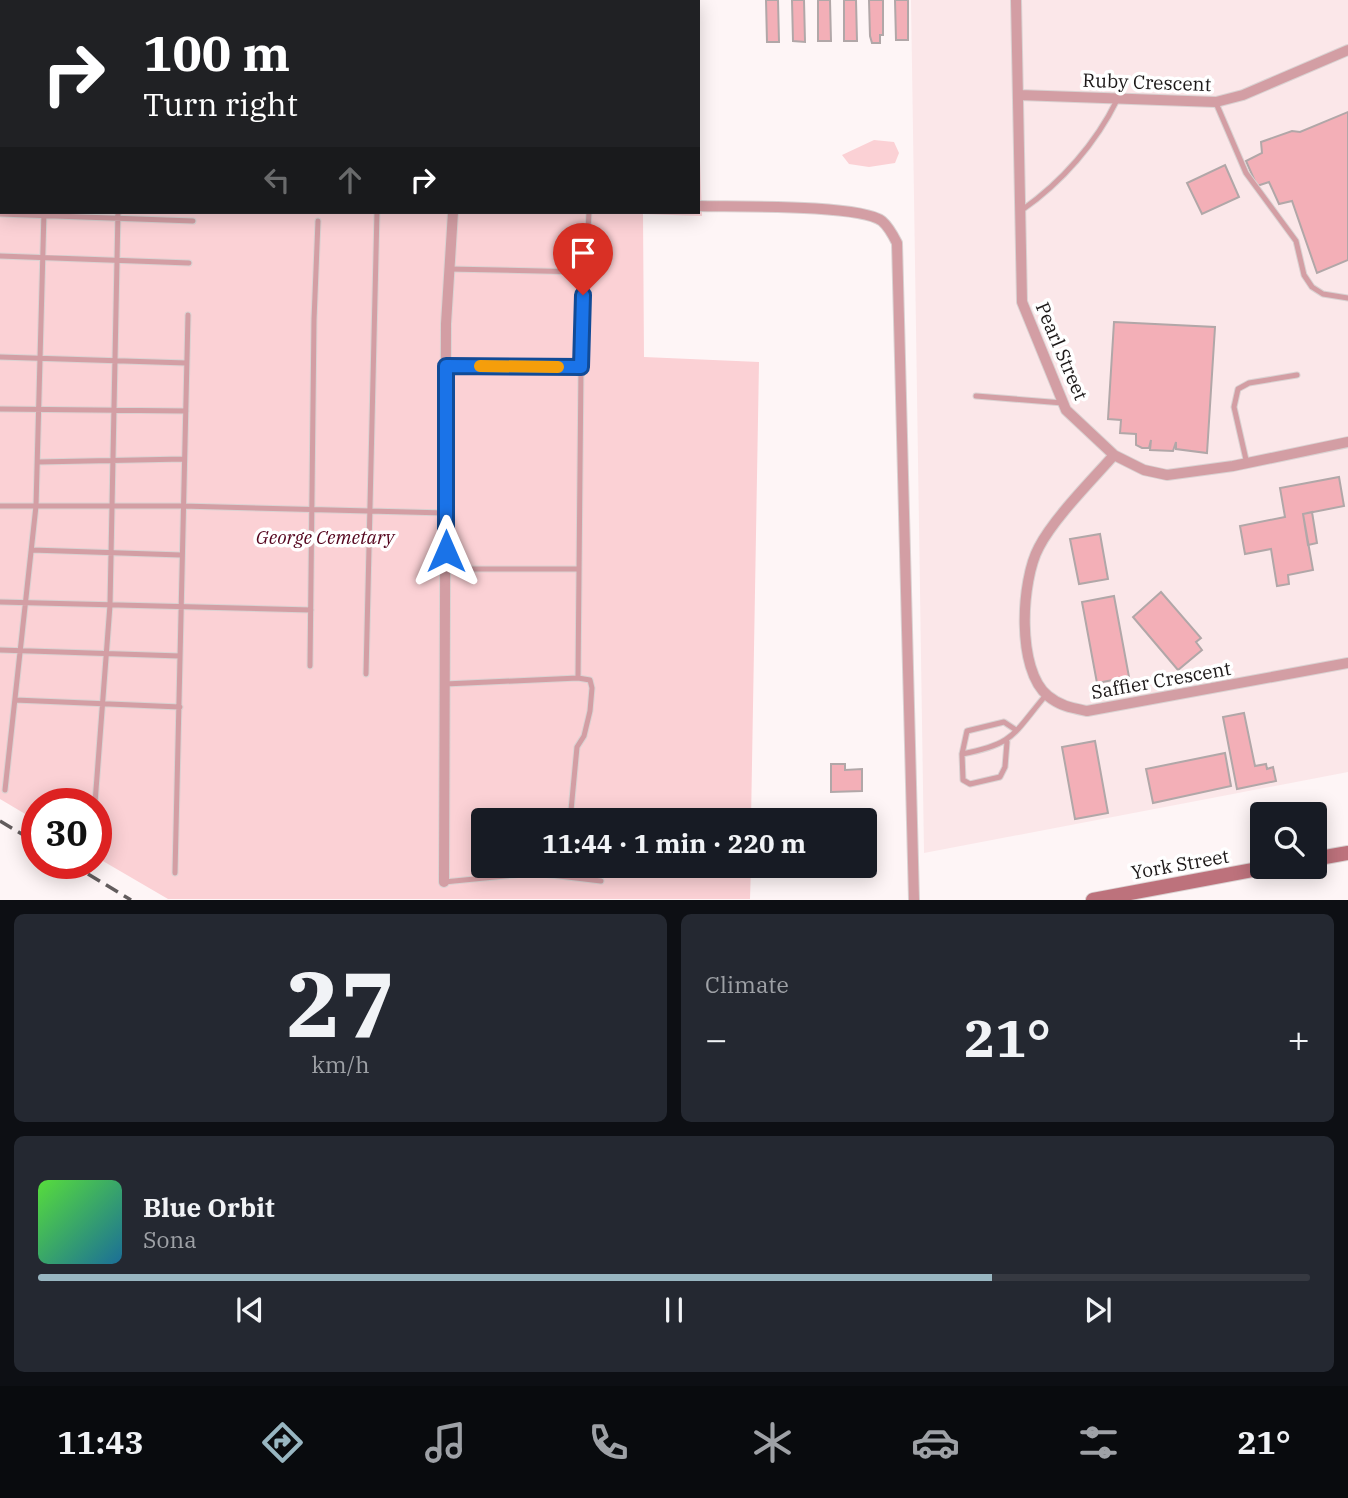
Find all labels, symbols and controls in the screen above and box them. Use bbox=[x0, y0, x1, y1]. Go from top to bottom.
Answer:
text: 100 m bbox=[143, 21, 290, 84]
icon: right bbox=[28, 28, 119, 119]
street label: Ruby Crescent bbox=[1082, 68, 1212, 96]
text: Turn right bbox=[143, 83, 298, 125]
icon: left bbox=[258, 161, 296, 199]
icon: ahead bbox=[331, 161, 369, 199]
icon: right bbox=[404, 161, 442, 199]
pin bbox=[553, 223, 613, 295]
icon: arrive bbox=[564, 234, 602, 272]
street label: Pearl Street bbox=[1031, 298, 1094, 404]
position arrow bbox=[409, 514, 483, 588]
park label: George Cemetary bbox=[256, 525, 396, 549]
street label: Saffier Crescent bbox=[1089, 656, 1233, 704]
speed limit sign: 30 bbox=[21, 788, 112, 879]
map controls bbox=[1250, 802, 1327, 879]
button: search bbox=[1250, 802, 1327, 879]
text: 11:44 · 1 min · 220 m bbox=[542, 826, 806, 860]
street label: York Street bbox=[1129, 844, 1231, 884]
text: 27 bbox=[286, 944, 395, 1062]
text: Climate bbox=[705, 969, 789, 999]
text: 21° bbox=[964, 1004, 1051, 1071]
text: − bbox=[705, 1014, 728, 1063]
text: + bbox=[1287, 1014, 1310, 1063]
text: km/h bbox=[311, 1049, 370, 1079]
text: Blue Orbit bbox=[143, 1190, 275, 1224]
text: Sona bbox=[143, 1224, 197, 1254]
icon: previous bbox=[231, 1291, 269, 1329]
icon: pause bbox=[655, 1291, 693, 1329]
icon: next bbox=[1079, 1291, 1117, 1329]
icon: directions bbox=[258, 1418, 307, 1467]
icon: music bbox=[421, 1418, 470, 1467]
icon: phone bbox=[584, 1418, 633, 1467]
icon: climate bbox=[748, 1418, 797, 1467]
icon: car bbox=[911, 1418, 960, 1467]
icon: filters bbox=[1074, 1418, 1123, 1467]
text: 11:43 bbox=[57, 1421, 144, 1463]
text: 21° bbox=[1237, 1421, 1291, 1463]

